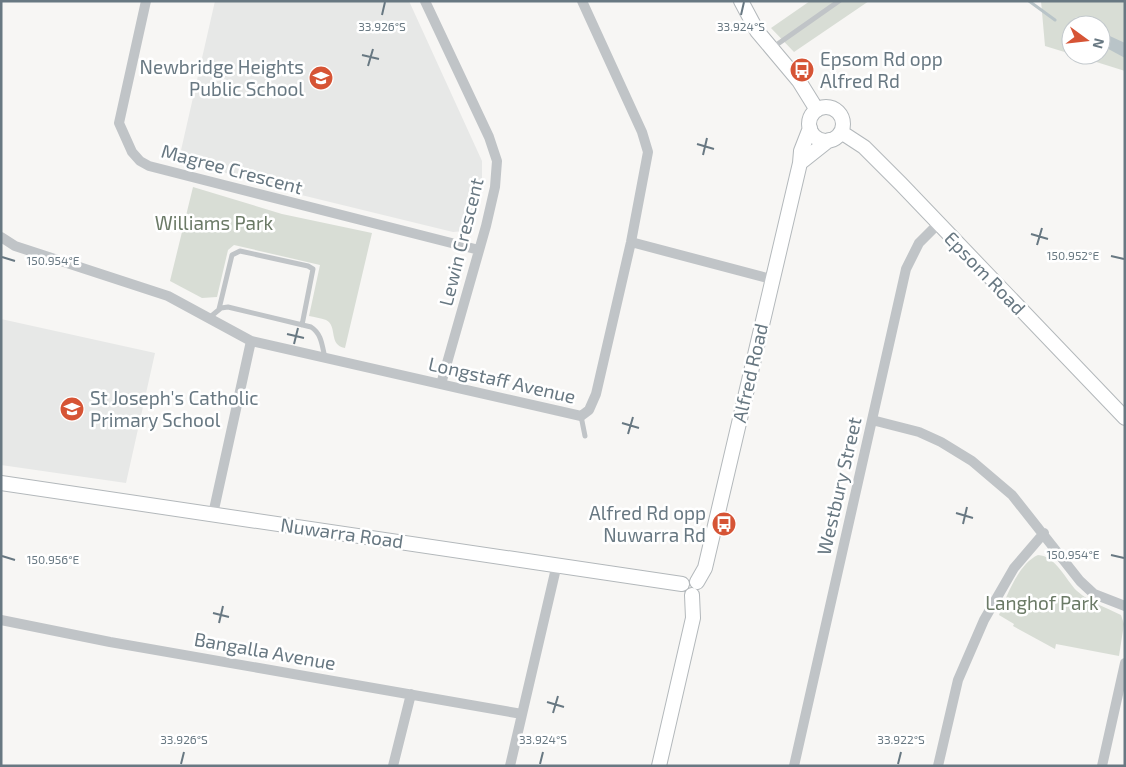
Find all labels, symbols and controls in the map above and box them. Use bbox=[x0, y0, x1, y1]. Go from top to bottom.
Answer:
north arrow bbox=[1061, 15, 1111, 65]
text: 33.926°S bbox=[358, 19, 406, 33]
text: 33.924°S bbox=[717, 19, 765, 33]
text: N bbox=[1090, 36, 1109, 51]
place label: Epsom Rd opp Alfred Rd bbox=[820, 47, 943, 92]
place label: Newbridge Heights Public School bbox=[140, 55, 304, 100]
bus stop icon: Epsom Rd opp Alfred Rd bbox=[789, 57, 815, 83]
school or university icon: Newbridge Heights Public School bbox=[308, 65, 334, 91]
street label: Magree Crescent bbox=[159, 139, 305, 198]
street label: Lewin Crescent bbox=[433, 175, 488, 308]
park label: Williams Park bbox=[155, 211, 274, 234]
street label: Epsom Road bbox=[940, 226, 1031, 319]
text: 150.952°E bbox=[1047, 248, 1099, 262]
text: 150.954°E bbox=[27, 253, 80, 267]
street label: Alfred Road bbox=[727, 321, 772, 425]
street label: Longstaff Avenue bbox=[426, 351, 578, 408]
place label: St Joseph's Catholic Primary School bbox=[90, 386, 258, 431]
school or university icon: St Joseph's Catholic Primary School bbox=[59, 396, 85, 422]
street label: Westbury Street bbox=[811, 415, 866, 557]
place label: Alfred Rd opp Nuwarra Rd bbox=[589, 501, 706, 546]
bus stop icon: Alfred Rd opp Nuwarra Rd bbox=[711, 511, 737, 537]
street label: Nuwarra Road bbox=[279, 512, 405, 553]
text: 150.954°E bbox=[1047, 547, 1100, 561]
text: 150.956°E bbox=[27, 552, 79, 566]
park label: Langhof Park bbox=[985, 591, 1099, 614]
street label: Bangalla Avenue bbox=[192, 627, 338, 674]
text: 33.926°S bbox=[160, 732, 208, 746]
text: 33.924°S bbox=[519, 732, 567, 746]
text: 33.922°S bbox=[877, 732, 925, 746]

